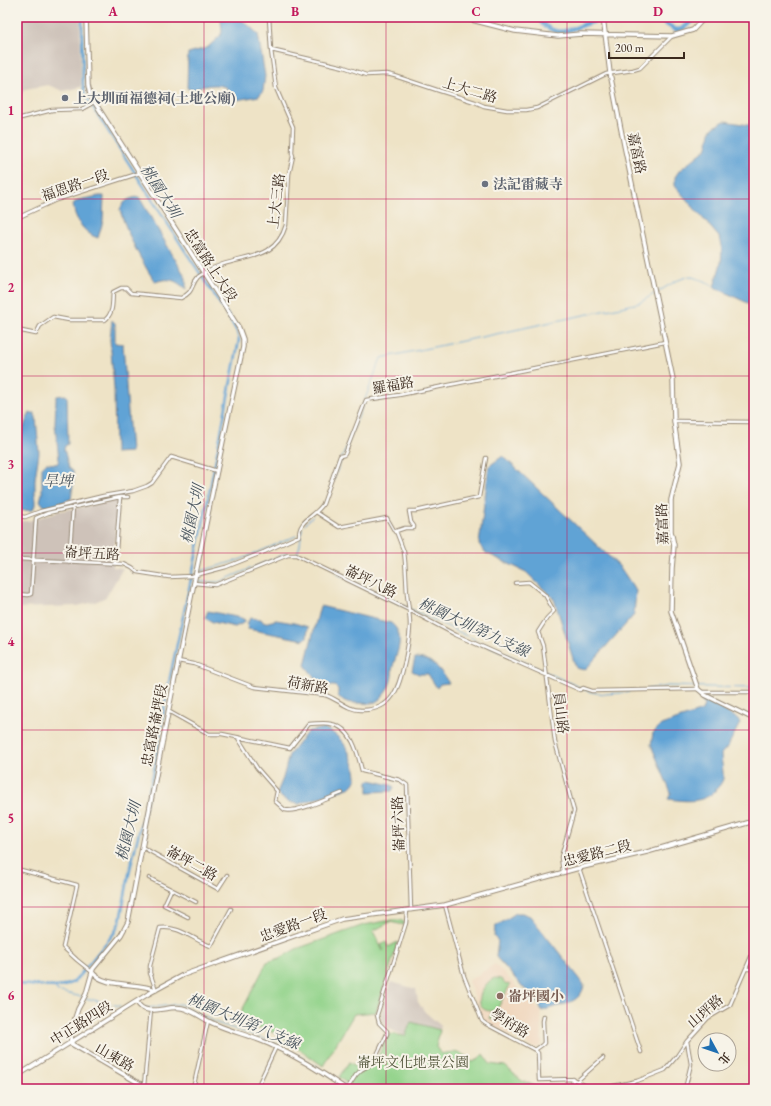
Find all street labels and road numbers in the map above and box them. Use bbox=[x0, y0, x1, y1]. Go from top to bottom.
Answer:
street label: 上大二路 bbox=[441, 73, 499, 107]
street label: 嘉富路 bbox=[624, 131, 650, 175]
street label: 福恩路一段 bbox=[39, 165, 111, 205]
street label: 上大三路 bbox=[264, 172, 288, 230]
street label: 忠富路上大段 bbox=[181, 225, 241, 305]
street label: 羅福路 bbox=[371, 372, 415, 398]
street label: 嘉富路 bbox=[652, 503, 672, 545]
street label: 崙坪五路 bbox=[64, 543, 120, 563]
street label: 崙坪八路 bbox=[342, 561, 400, 601]
street label: 荷新路 bbox=[286, 672, 330, 698]
street label: 忠富路崙坪段 bbox=[137, 682, 171, 768]
street label: 員山路 bbox=[550, 691, 572, 735]
street label: 崙坪六路 bbox=[388, 796, 408, 852]
street label: 忠愛路二段 bbox=[561, 836, 633, 870]
street label: 崙坪二路 bbox=[163, 842, 221, 884]
street label: 忠愛路一段 bbox=[257, 905, 329, 945]
street label: 山坪路 bbox=[683, 990, 727, 1032]
street label: 中正路四段 bbox=[47, 997, 115, 1049]
street label: 學府路 bbox=[487, 1004, 533, 1042]
street label: 山東路 bbox=[92, 1039, 138, 1075]

